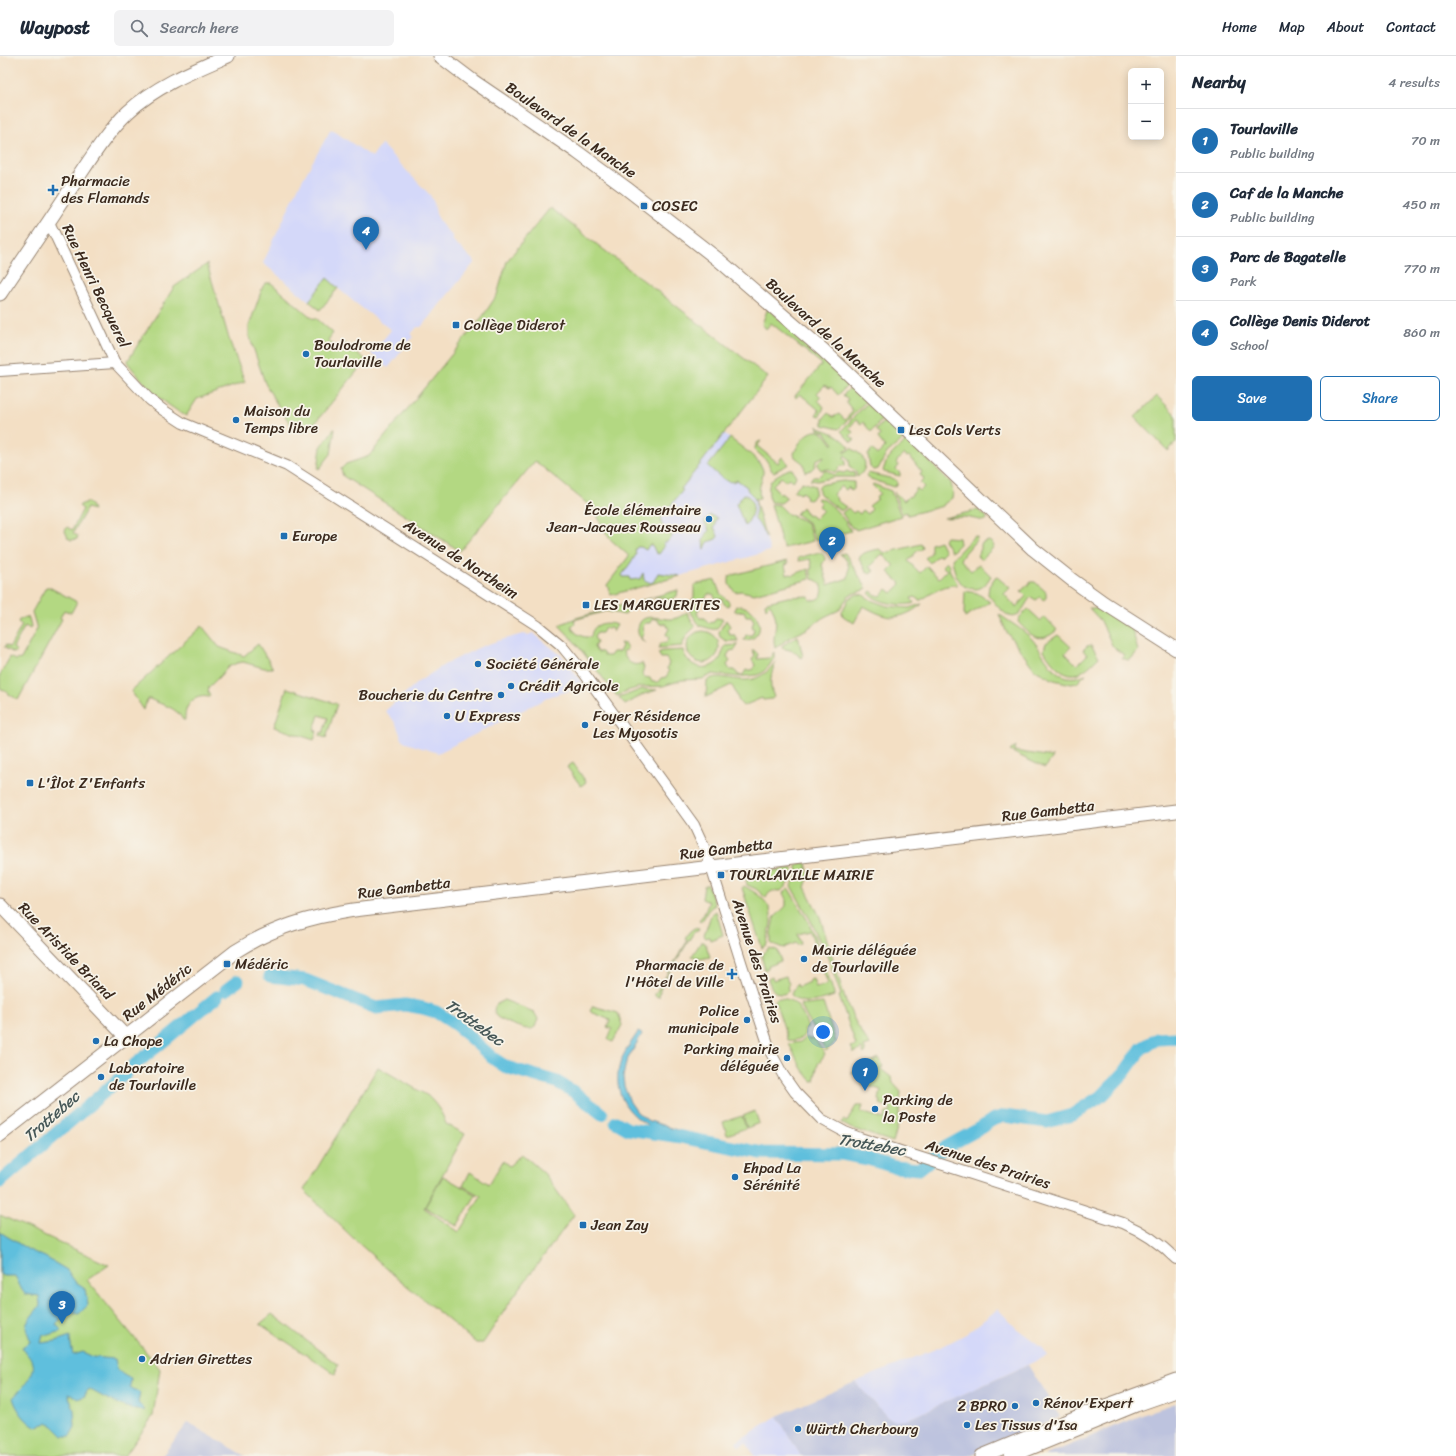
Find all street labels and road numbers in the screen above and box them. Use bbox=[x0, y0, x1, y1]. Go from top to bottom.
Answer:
street label: Boulevard de la Manche bbox=[500, 75, 642, 185]
street label: Rue Henri Becquerel bbox=[55, 220, 138, 353]
street label: Boulevard de la Manche bbox=[760, 271, 893, 395]
street label: Avenue de Northeim bbox=[397, 511, 524, 606]
street label: Rue Gambetta bbox=[1000, 792, 1096, 830]
street label: Rue Gambetta bbox=[678, 830, 774, 868]
street label: Rue Gambetta bbox=[356, 869, 452, 907]
street label: Avenue des Prairies bbox=[724, 894, 789, 1027]
street label: Rue Aristide Briand bbox=[12, 896, 121, 1007]
street label: Rue Médéric bbox=[116, 956, 198, 1028]
street label: Avenue des Prairies bbox=[921, 1131, 1054, 1196]

